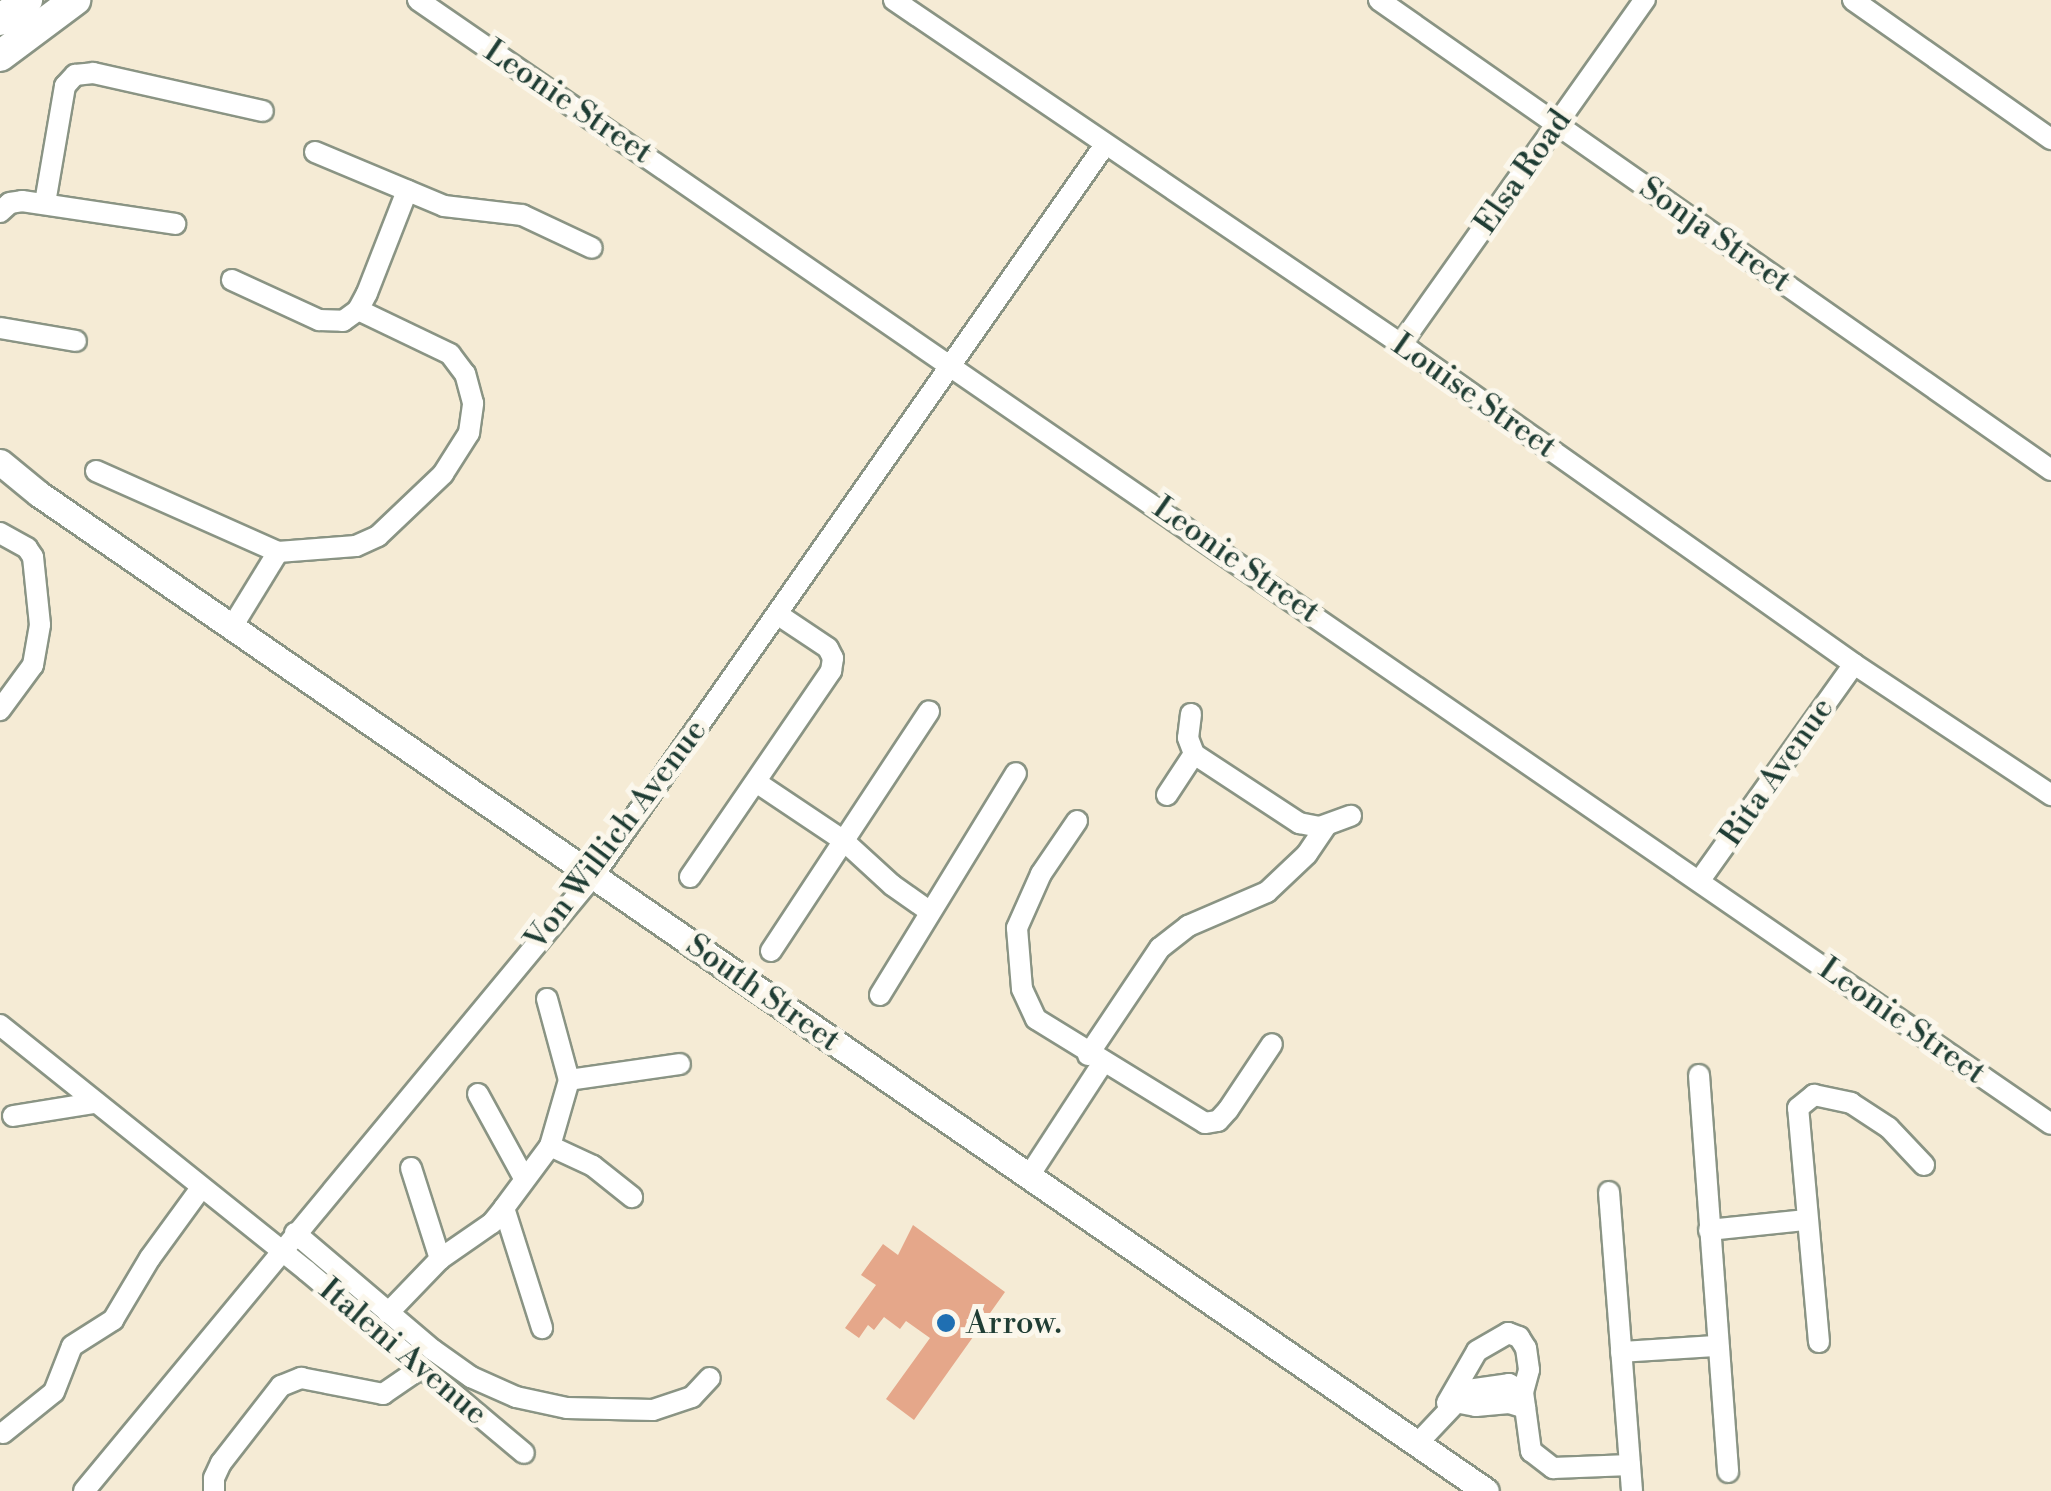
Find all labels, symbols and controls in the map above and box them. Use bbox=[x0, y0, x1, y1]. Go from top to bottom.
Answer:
street label: Leonie Street bbox=[477, 32, 659, 172]
street label: Elsa Road bbox=[1466, 103, 1580, 241]
street label: Sonja Street bbox=[1632, 169, 1798, 301]
street label: Louise Street bbox=[1384, 325, 1564, 467]
street label: Leonie Street bbox=[1145, 488, 1327, 632]
street label: Rita Avenue bbox=[1712, 690, 1842, 854]
street label: Von Willich Avenue bbox=[517, 712, 715, 958]
street label: South Street bbox=[679, 926, 847, 1060]
street label: Leonie Street bbox=[1811, 949, 1993, 1093]
street label: Italeni Avenue bbox=[311, 1271, 495, 1433]
place label: Arrow. bbox=[966, 1304, 1062, 1342]
marker: Arrow. bbox=[935, 1312, 957, 1334]

